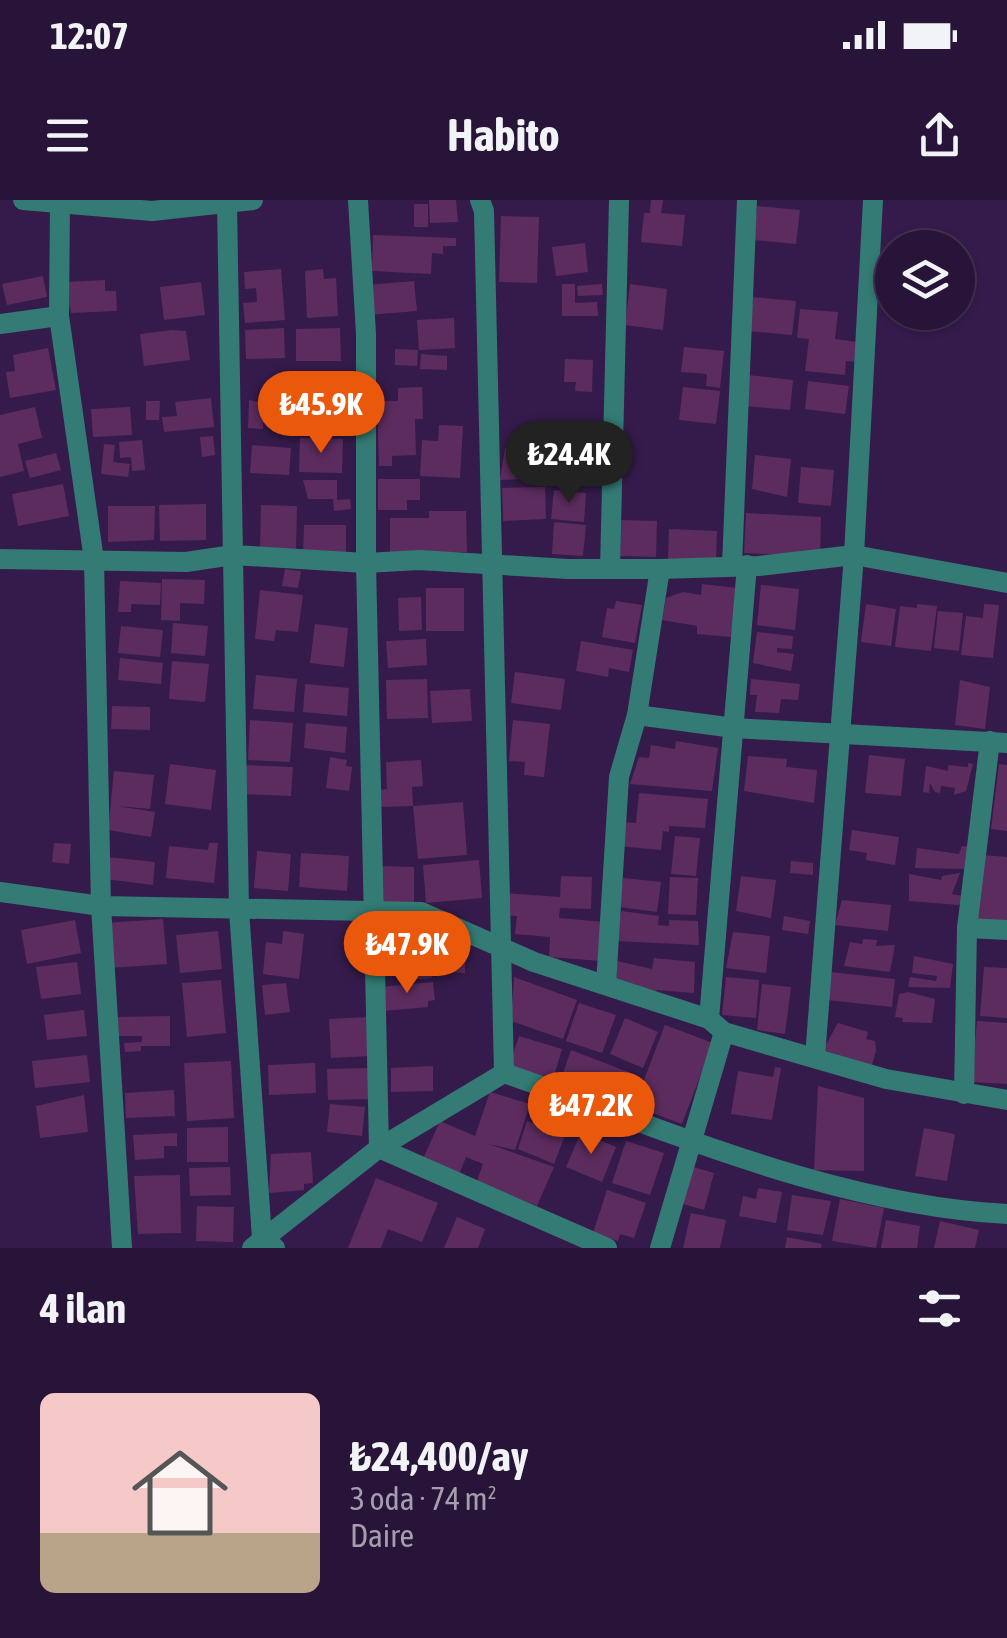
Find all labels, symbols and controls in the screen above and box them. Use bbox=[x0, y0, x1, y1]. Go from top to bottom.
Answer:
text: 12:07 bbox=[50, 14, 129, 57]
icon: menu bbox=[40, 108, 95, 163]
icon: share bbox=[912, 108, 967, 163]
text: Habito bbox=[447, 109, 560, 161]
map controls bbox=[875, 230, 975, 330]
button: layers bbox=[875, 230, 975, 330]
pin: ₺45.9K bbox=[240, 371, 402, 456]
text: ₺45.9K bbox=[280, 385, 362, 422]
pin: ₺24.4K bbox=[488, 421, 650, 506]
text: ₺24.4K bbox=[528, 435, 610, 472]
pin: ₺47.9K bbox=[326, 911, 488, 996]
text: ₺47.9K bbox=[366, 925, 448, 962]
pin: ₺47.2K bbox=[510, 1072, 672, 1157]
text: ₺47.2K bbox=[550, 1086, 632, 1123]
icon: filters bbox=[912, 1281, 967, 1336]
text: 4 ilan bbox=[40, 1284, 126, 1332]
text: ₺24,400/ay bbox=[350, 1432, 528, 1480]
icon: home bbox=[120, 1433, 240, 1553]
text: 3 oda · 74 m² bbox=[350, 1480, 497, 1517]
text: Daire bbox=[350, 1517, 414, 1554]

